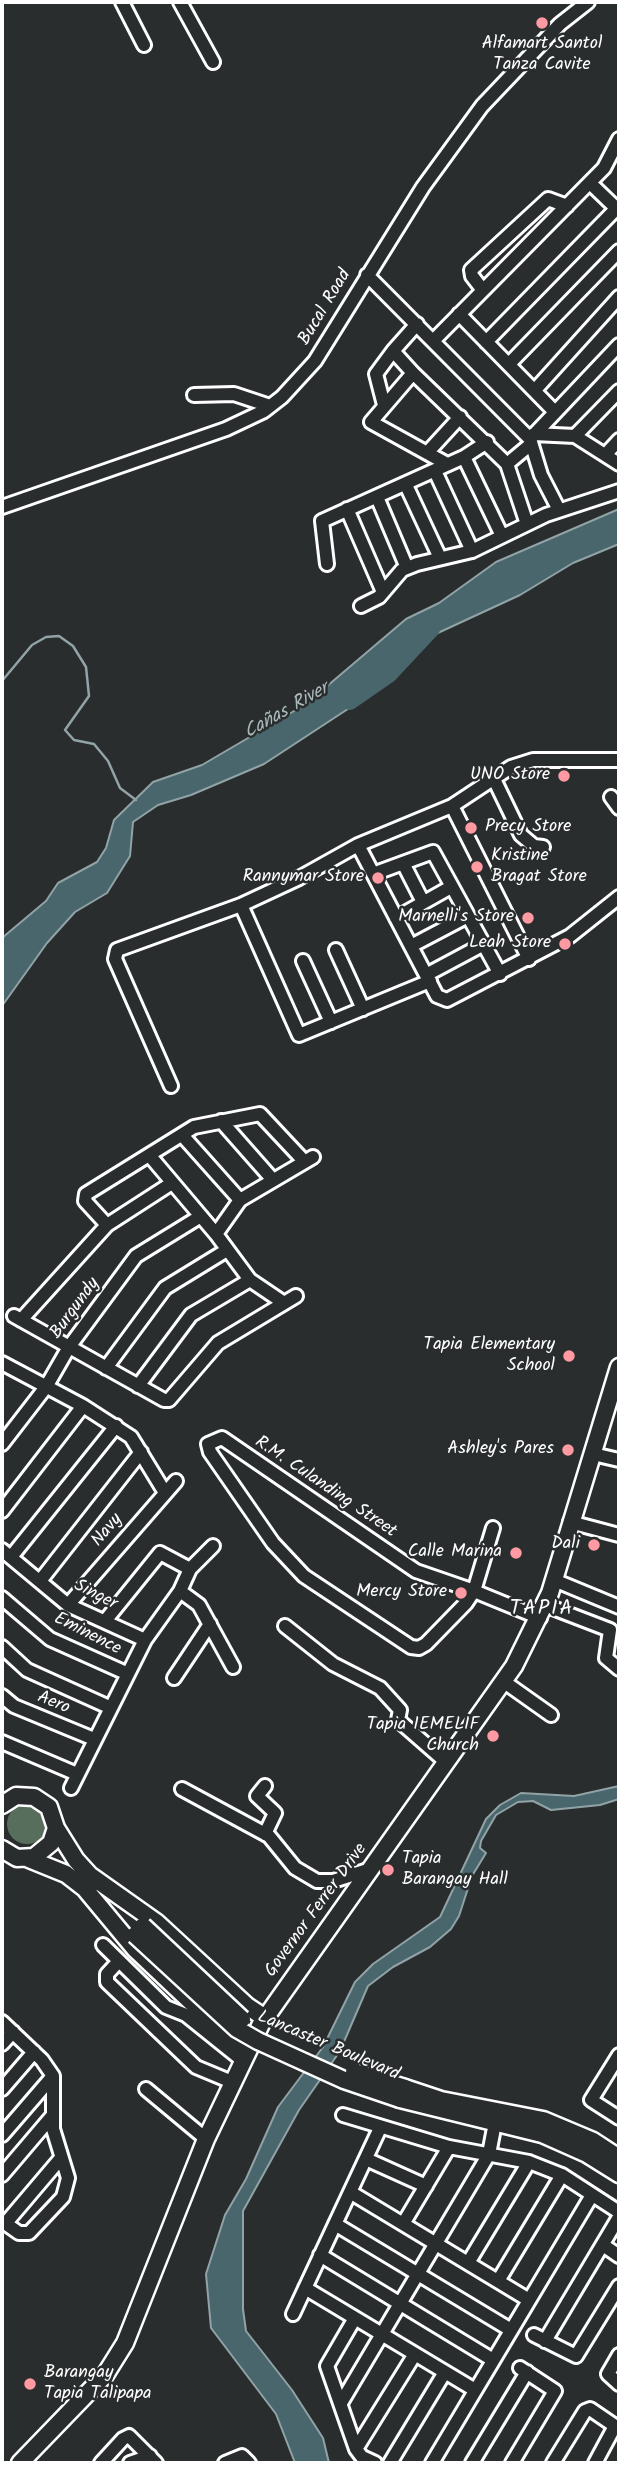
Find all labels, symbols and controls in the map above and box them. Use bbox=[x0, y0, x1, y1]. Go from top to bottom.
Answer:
marker: Alfamart Santol Tanza Cavite bbox=[534, 15, 550, 31]
place label: Alfamart Santol Tanza Cavite bbox=[482, 34, 602, 76]
street label: Bucal Road bbox=[295, 266, 357, 350]
water label: Cañas River bbox=[241, 679, 333, 745]
place label: UNO Store bbox=[470, 765, 550, 787]
marker: UNO Store bbox=[556, 768, 572, 784]
place label: Precy Store bbox=[485, 817, 571, 839]
marker: Precy Store bbox=[463, 820, 479, 836]
place label: Kristine Bragat Store bbox=[491, 846, 587, 888]
marker: Kristine Bragat Store bbox=[469, 859, 485, 875]
place label: Rannymar Store bbox=[243, 867, 364, 889]
marker: Rannymar Store bbox=[370, 870, 386, 886]
place label: Marnelli's Store bbox=[398, 907, 514, 929]
marker: Marnelli's Store bbox=[520, 910, 536, 926]
place label: Leah Store bbox=[469, 933, 551, 955]
marker: Leah Store bbox=[557, 936, 573, 952]
street label: Burgundy bbox=[47, 1274, 105, 1344]
place label: Tapia Elementary School bbox=[424, 1335, 555, 1378]
marker: Tapia Elementary School bbox=[561, 1348, 577, 1364]
street label: R.M. Culanding Street bbox=[250, 1432, 400, 1544]
place label: Ashley's Pares bbox=[447, 1439, 554, 1461]
marker: Ashley's Pares bbox=[560, 1442, 576, 1458]
street label: Navy bbox=[88, 1510, 128, 1552]
place label: Dali bbox=[551, 1534, 580, 1556]
marker: Dali bbox=[586, 1537, 602, 1553]
place label: Calle Marina bbox=[408, 1542, 502, 1564]
marker: Calle Marina bbox=[508, 1545, 524, 1561]
street label: Singer bbox=[70, 1576, 120, 1616]
place label: Mercy Store bbox=[356, 1582, 447, 1604]
marker: Mercy Store bbox=[453, 1585, 469, 1601]
district label: TAPIA bbox=[510, 1597, 574, 1623]
street label: Eminence bbox=[50, 1609, 124, 1661]
street label: Aero bbox=[34, 1688, 72, 1720]
place label: Tapia IEMELIF Church bbox=[367, 1715, 479, 1758]
marker: Tapia IEMELIF Church bbox=[485, 1728, 501, 1744]
street label: Governor Ferrer Drive bbox=[261, 1840, 373, 1982]
place label: Tapia Barangay Hall bbox=[402, 1849, 508, 1892]
marker: Tapia Barangay Hall bbox=[380, 1862, 396, 1878]
street label: Lancaster Boulevard bbox=[254, 2007, 402, 2087]
place label: Barangay Tapia Talipapa bbox=[44, 2363, 151, 2406]
marker: Barangay Tapia Talipapa bbox=[22, 2376, 38, 2392]

